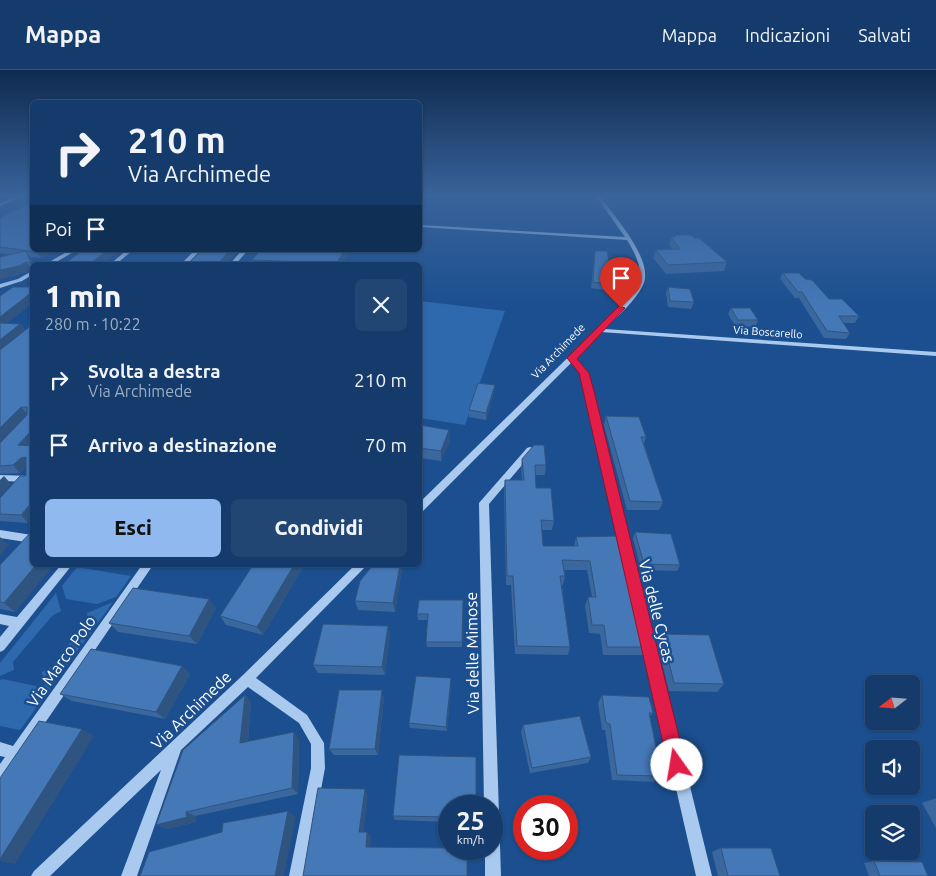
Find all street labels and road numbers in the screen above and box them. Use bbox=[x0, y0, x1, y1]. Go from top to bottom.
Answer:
street label: Via Archimede bbox=[529, 321, 587, 381]
street label: Via Boscarello bbox=[733, 324, 803, 340]
street label: Via delle Cycas bbox=[635, 558, 679, 664]
street label: Via delle Mimose bbox=[462, 592, 482, 714]
street label: Via Marco Polo bbox=[23, 612, 99, 710]
street label: Via Archimede bbox=[147, 667, 235, 753]

